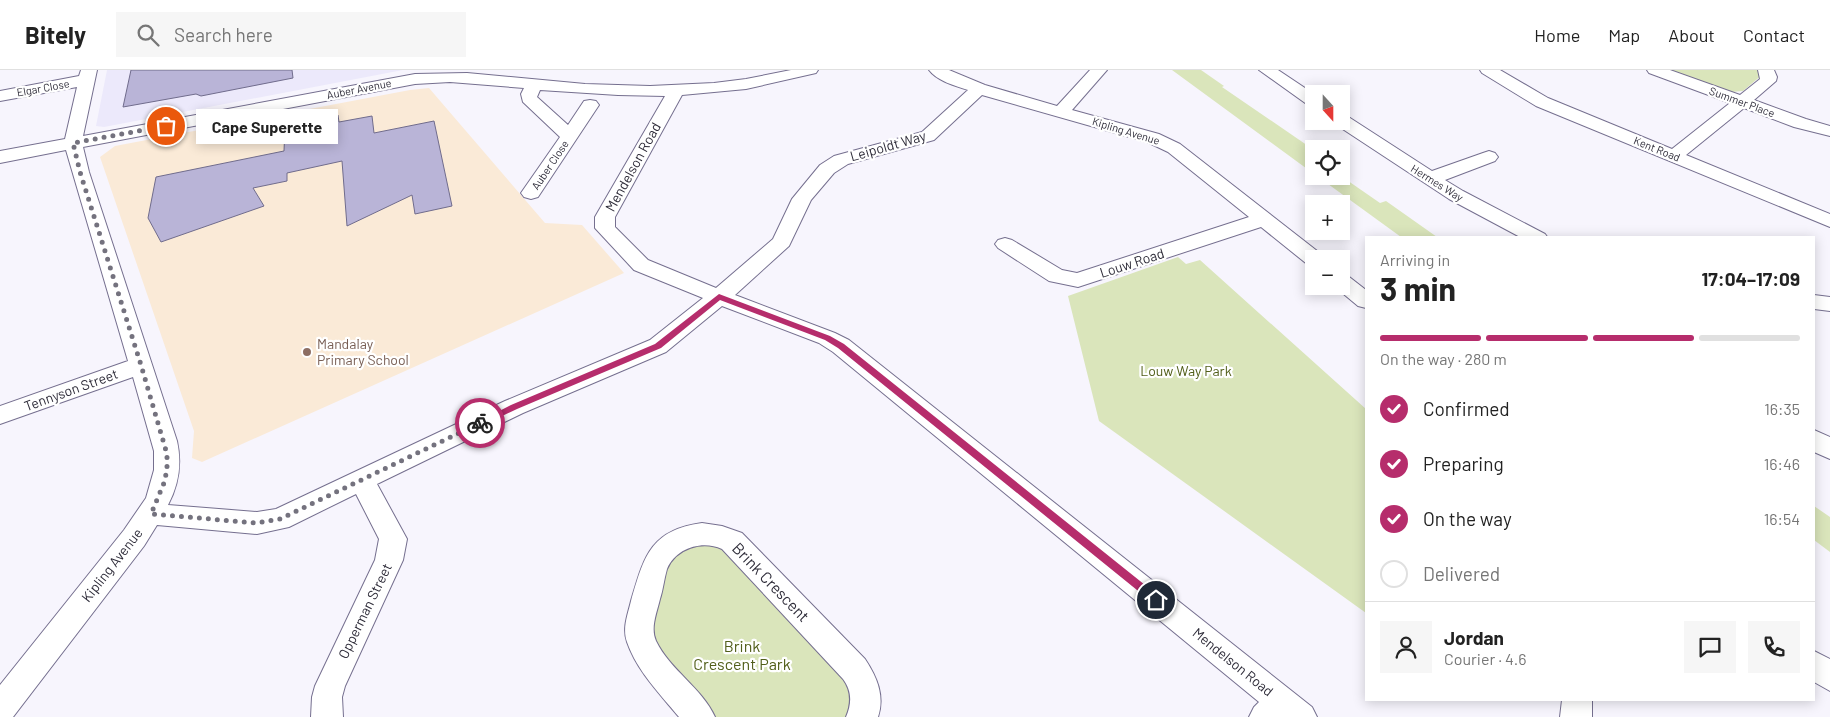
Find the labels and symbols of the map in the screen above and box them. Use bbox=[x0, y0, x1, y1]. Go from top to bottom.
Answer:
street label: Elgar Close bbox=[16, 76, 70, 99]
street label: Auber Avenue bbox=[326, 76, 392, 101]
street label: Summer Place bbox=[1708, 84, 1777, 119]
north arrow bbox=[1305, 85, 1350, 130]
pin bbox=[145, 105, 187, 147]
callout: Cape Superette bbox=[196, 108, 338, 144]
street label: Kipling Avenue bbox=[1091, 114, 1162, 147]
street label: Mendelson Road bbox=[601, 119, 664, 214]
street label: Leipoldt Way bbox=[848, 126, 928, 164]
street label: Kent Road bbox=[1632, 133, 1682, 164]
street label: Auber Close bbox=[528, 137, 571, 192]
street label: Hermes Way bbox=[1409, 161, 1466, 204]
street label: Louw Road bbox=[1097, 244, 1166, 281]
place label: Mandalay Primary School bbox=[317, 335, 409, 368]
marker: Mandalay Primary School bbox=[301, 346, 313, 358]
park label: Louw Way Park bbox=[1140, 362, 1232, 379]
street label: Tennyson Street bbox=[22, 365, 120, 414]
courier bbox=[455, 398, 505, 448]
street label: Kipling Avenue bbox=[78, 524, 146, 605]
street label: Brink Crescent bbox=[729, 538, 814, 625]
street label: Opperman Street bbox=[334, 560, 395, 661]
pin bbox=[1135, 579, 1177, 621]
street label: Mendelson Road bbox=[1190, 624, 1277, 699]
park label: Brink Crescent Park bbox=[693, 636, 791, 673]

